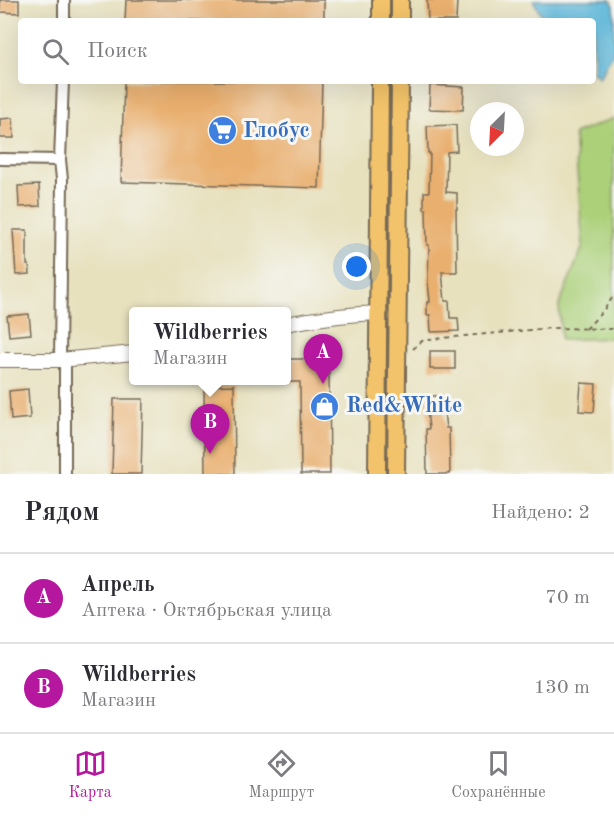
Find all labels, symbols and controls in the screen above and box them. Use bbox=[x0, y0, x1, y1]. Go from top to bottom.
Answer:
search box bbox=[18, 18, 596, 84]
icon: search bbox=[39, 35, 72, 68]
text: Поиск bbox=[87, 40, 148, 62]
north arrow bbox=[470, 102, 524, 156]
supermarket icon: Глобус bbox=[206, 115, 238, 147]
place label: Глобус bbox=[243, 120, 310, 142]
your location bbox=[342, 252, 371, 281]
popup bbox=[129, 307, 291, 385]
text: Wildberries bbox=[153, 322, 267, 344]
pin: A bbox=[304, 334, 342, 384]
text: Магазин bbox=[153, 349, 228, 369]
shop icon: Red&White bbox=[309, 390, 341, 422]
place label: Red&White bbox=[346, 395, 462, 417]
pin: B bbox=[190, 404, 230, 454]
text: Рядом bbox=[24, 500, 99, 526]
text: Найдено: 2 bbox=[491, 503, 590, 523]
text: Апрель bbox=[81, 574, 155, 596]
text: A bbox=[36, 588, 51, 608]
text: 70 m bbox=[545, 588, 590, 608]
text: Аптека · Октябрьская улица bbox=[81, 601, 332, 621]
text: Wildberries bbox=[81, 664, 196, 686]
text: B bbox=[36, 678, 51, 698]
text: 130 m bbox=[534, 678, 590, 698]
text: Магазин bbox=[81, 691, 156, 711]
tab: Карта bbox=[68, 747, 112, 803]
tab: Маршрут bbox=[249, 747, 314, 803]
tab: Сохранённые bbox=[451, 747, 546, 803]

